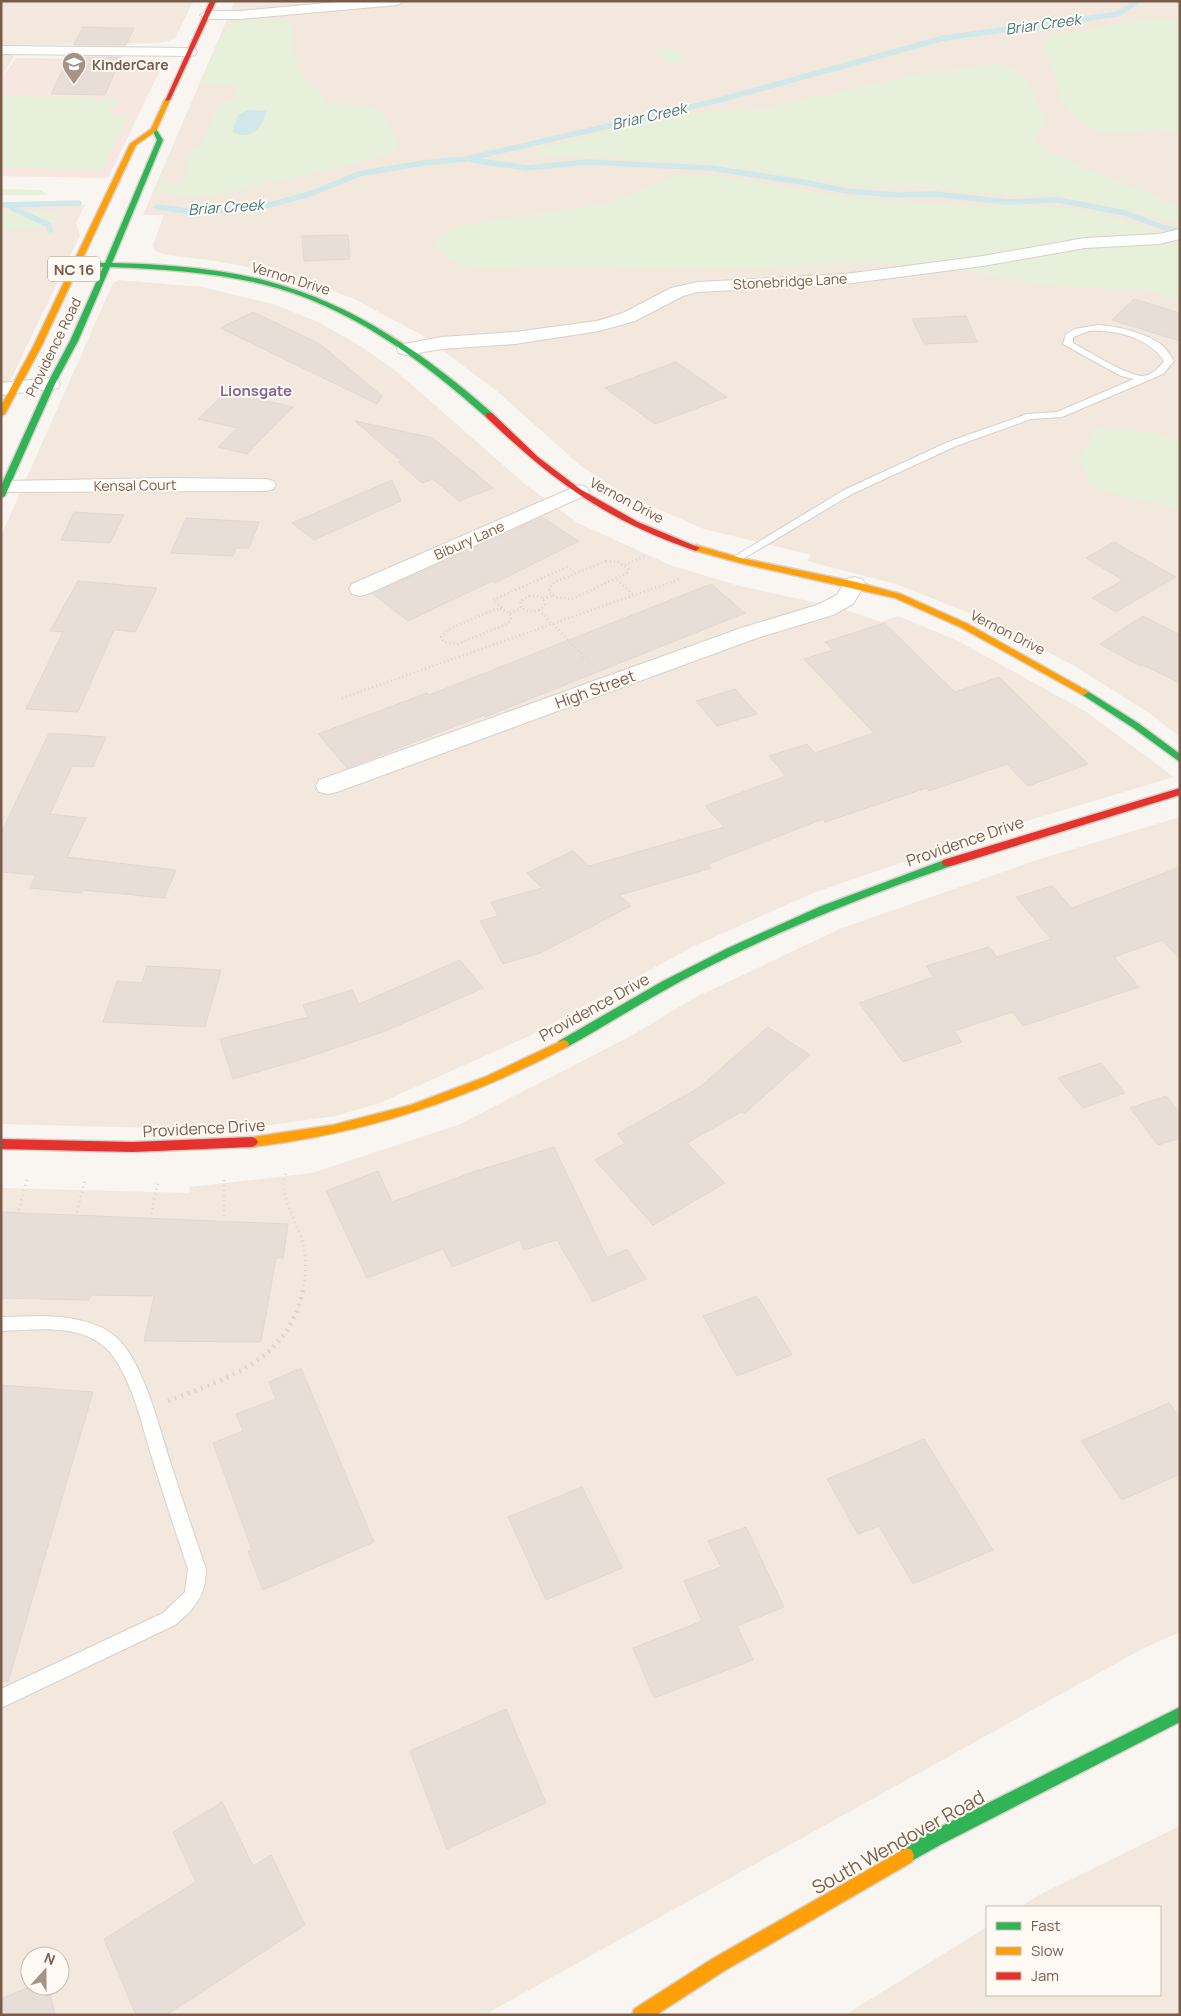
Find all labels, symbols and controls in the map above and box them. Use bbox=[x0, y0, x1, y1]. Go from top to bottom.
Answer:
water label: Briar Creek bbox=[1004, 8, 1085, 40]
school or university icon: KinderCare bbox=[61, 51, 87, 85]
place label: KinderCare bbox=[92, 55, 169, 74]
water label: Briar Creek bbox=[610, 97, 691, 135]
water label: Briar Creek bbox=[187, 194, 267, 220]
road number: NC 16 bbox=[48, 256, 100, 282]
street label: Vernon Drive bbox=[249, 257, 333, 299]
street label: Stonebridge Lane bbox=[732, 269, 848, 293]
street label: Providence Road bbox=[21, 294, 85, 400]
district label: Lionsgate bbox=[220, 380, 292, 401]
street label: Vernon Drive bbox=[587, 473, 667, 527]
street label: Kensal Court bbox=[94, 475, 177, 495]
street label: Bibury Lane bbox=[431, 516, 507, 564]
street label: Vernon Drive bbox=[967, 605, 1049, 659]
street label: High Street bbox=[552, 664, 638, 714]
street label: Providence Drive bbox=[903, 811, 1027, 871]
street label: Providence Drive bbox=[535, 968, 653, 1046]
street label: Providence Drive bbox=[142, 1114, 266, 1142]
street label: South Wendover Road bbox=[807, 1784, 989, 1900]
legend bbox=[986, 1906, 1161, 1996]
text: Fast bbox=[1031, 1915, 1060, 1936]
text: Slow bbox=[1031, 1940, 1064, 1961]
north arrow bbox=[20, 1946, 70, 1996]
text: N bbox=[42, 1948, 58, 1969]
text: Jam bbox=[1031, 1965, 1059, 1986]

